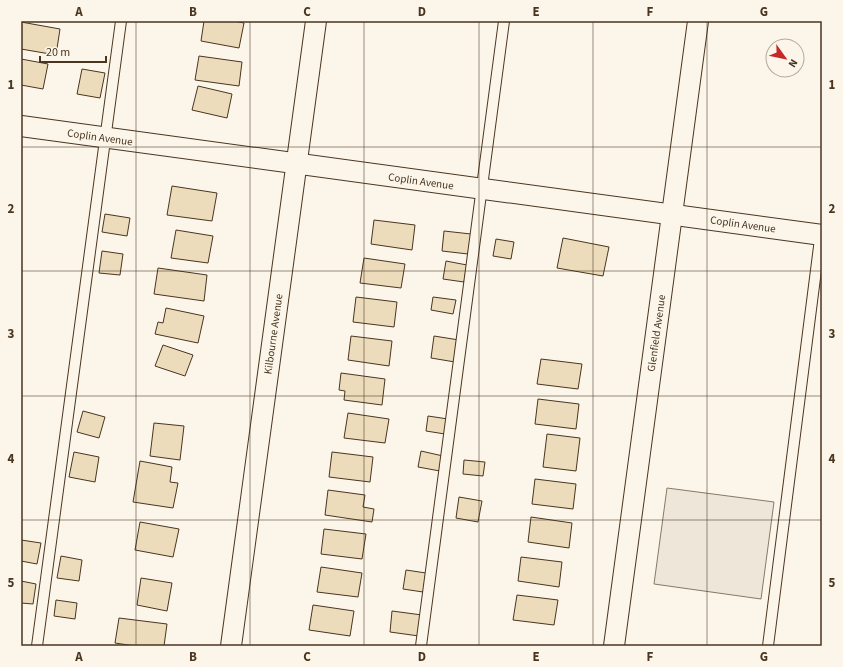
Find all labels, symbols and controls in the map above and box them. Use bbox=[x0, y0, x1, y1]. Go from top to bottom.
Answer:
text: A bbox=[74, 3, 83, 21]
text: B bbox=[189, 3, 197, 21]
text: C bbox=[303, 3, 311, 21]
text: D bbox=[418, 3, 426, 21]
text: E bbox=[532, 3, 540, 21]
text: F bbox=[647, 3, 654, 21]
text: G bbox=[760, 3, 768, 21]
scale bar bbox=[40, 38, 106, 64]
north arrow bbox=[765, 38, 805, 78]
text: 20 m bbox=[46, 44, 70, 61]
text: N bbox=[785, 56, 801, 70]
text: 1 bbox=[8, 76, 15, 94]
text: 1 bbox=[829, 76, 836, 94]
street label: Coplin Avenue bbox=[66, 125, 134, 150]
street label: Coplin Avenue bbox=[387, 169, 455, 194]
text: 2 bbox=[8, 200, 15, 218]
text: 2 bbox=[829, 200, 836, 218]
street label: Coplin Avenue bbox=[709, 212, 777, 237]
street label: Kilbourne Avenue bbox=[260, 292, 287, 375]
street label: Glenfield Avenue bbox=[644, 293, 669, 372]
text: 3 bbox=[8, 325, 15, 343]
text: 3 bbox=[829, 325, 836, 343]
text: 4 bbox=[8, 450, 15, 468]
text: 4 bbox=[829, 450, 836, 468]
text: 5 bbox=[8, 574, 15, 592]
text: 5 bbox=[829, 574, 836, 592]
text: A bbox=[74, 648, 83, 666]
text: B bbox=[189, 648, 197, 666]
text: C bbox=[303, 648, 311, 666]
text: D bbox=[418, 648, 426, 666]
text: E bbox=[532, 648, 540, 666]
text: F bbox=[647, 648, 654, 666]
text: G bbox=[760, 648, 768, 666]

